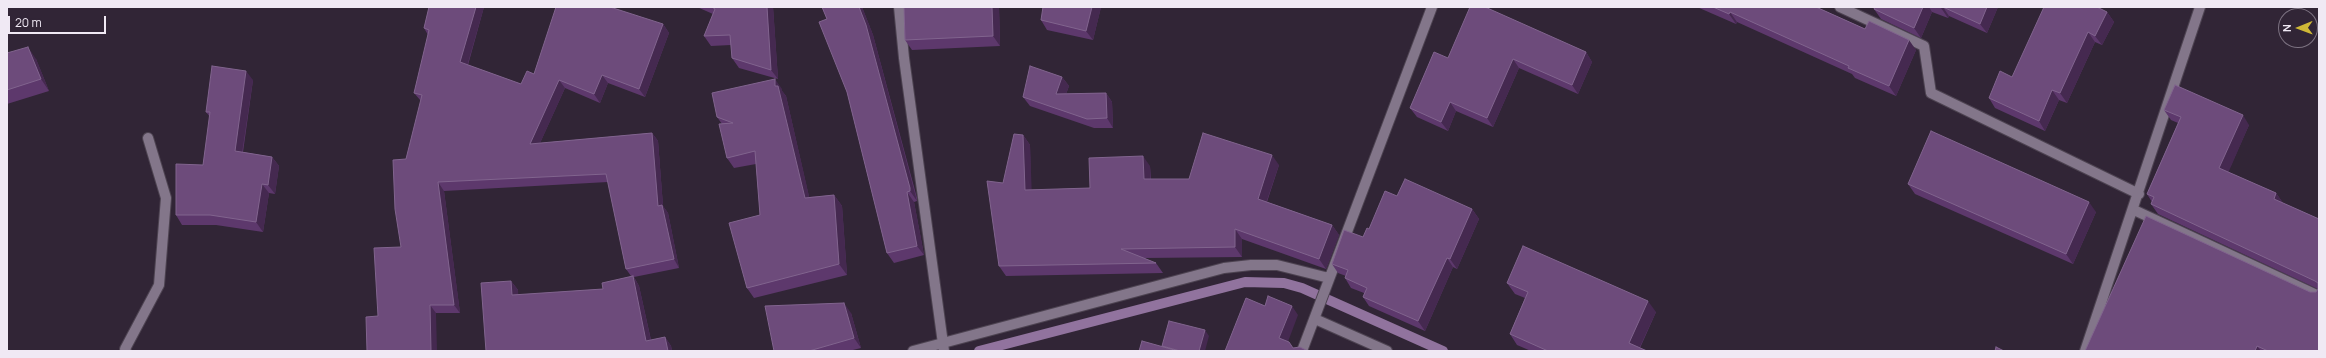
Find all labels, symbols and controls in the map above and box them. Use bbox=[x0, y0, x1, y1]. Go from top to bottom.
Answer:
scale bar bbox=[10, 8, 108, 34]
north arrow bbox=[2278, 8, 2318, 48]
text: 20 m bbox=[15, 14, 42, 31]
text: N bbox=[2279, 24, 2294, 32]

